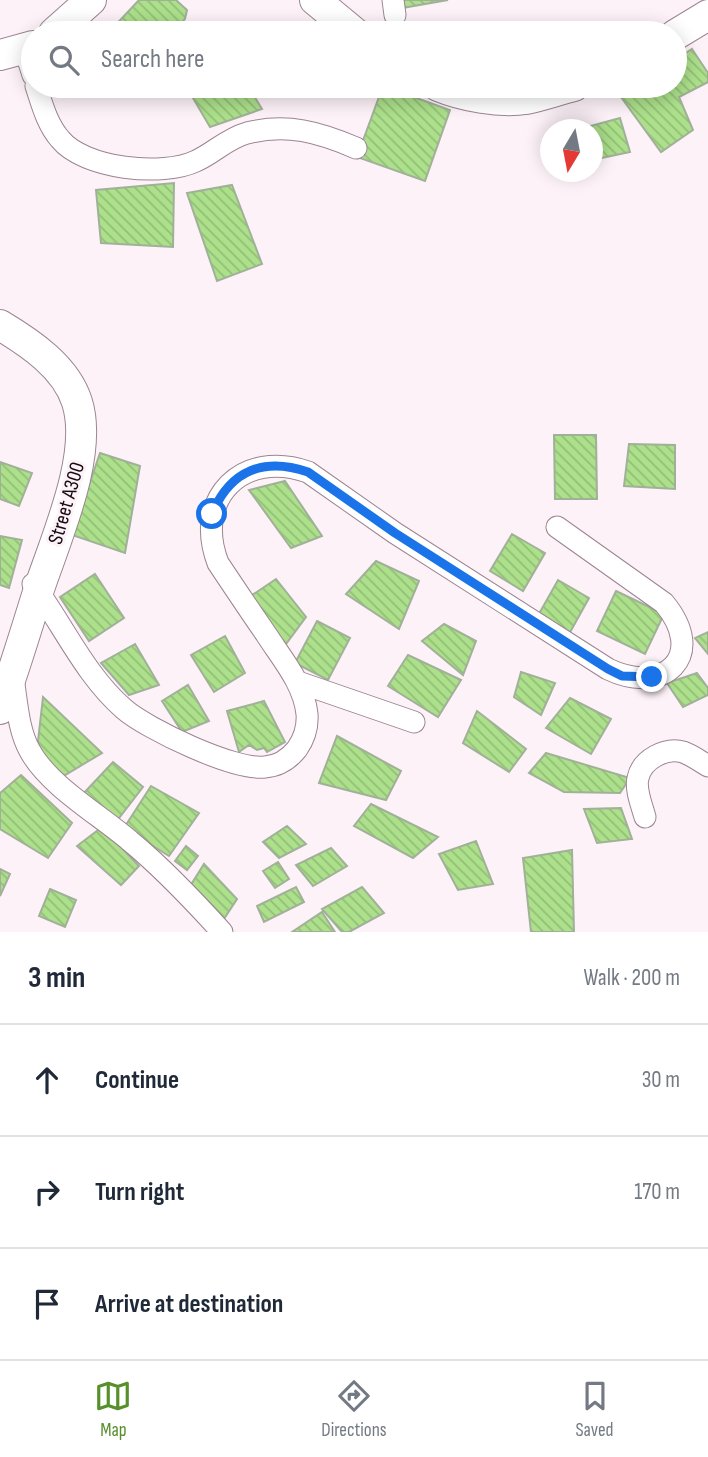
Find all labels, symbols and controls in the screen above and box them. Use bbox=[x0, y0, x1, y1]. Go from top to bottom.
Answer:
search box bbox=[21, 21, 687, 98]
icon: search bbox=[45, 41, 83, 79]
text: Search here bbox=[101, 44, 204, 75]
north arrow bbox=[540, 119, 603, 182]
street label: Street A300 bbox=[43, 459, 90, 547]
route start bbox=[196, 498, 227, 529]
route end bbox=[636, 661, 667, 692]
text: 3 min bbox=[28, 960, 85, 996]
text: Walk · 200 m bbox=[583, 964, 680, 992]
icon: ahead bbox=[28, 1061, 66, 1099]
text: Continue bbox=[95, 1065, 179, 1096]
text: 30 m bbox=[642, 1066, 680, 1094]
icon: right bbox=[28, 1173, 66, 1211]
text: Turn right bbox=[95, 1177, 184, 1208]
text: 170 m bbox=[634, 1178, 680, 1206]
icon: arrive bbox=[28, 1285, 66, 1323]
text: Arrive at destination bbox=[95, 1289, 283, 1320]
tab: Map bbox=[94, 1377, 132, 1442]
tab: Directions bbox=[321, 1377, 387, 1442]
tab: Saved bbox=[575, 1377, 614, 1442]

